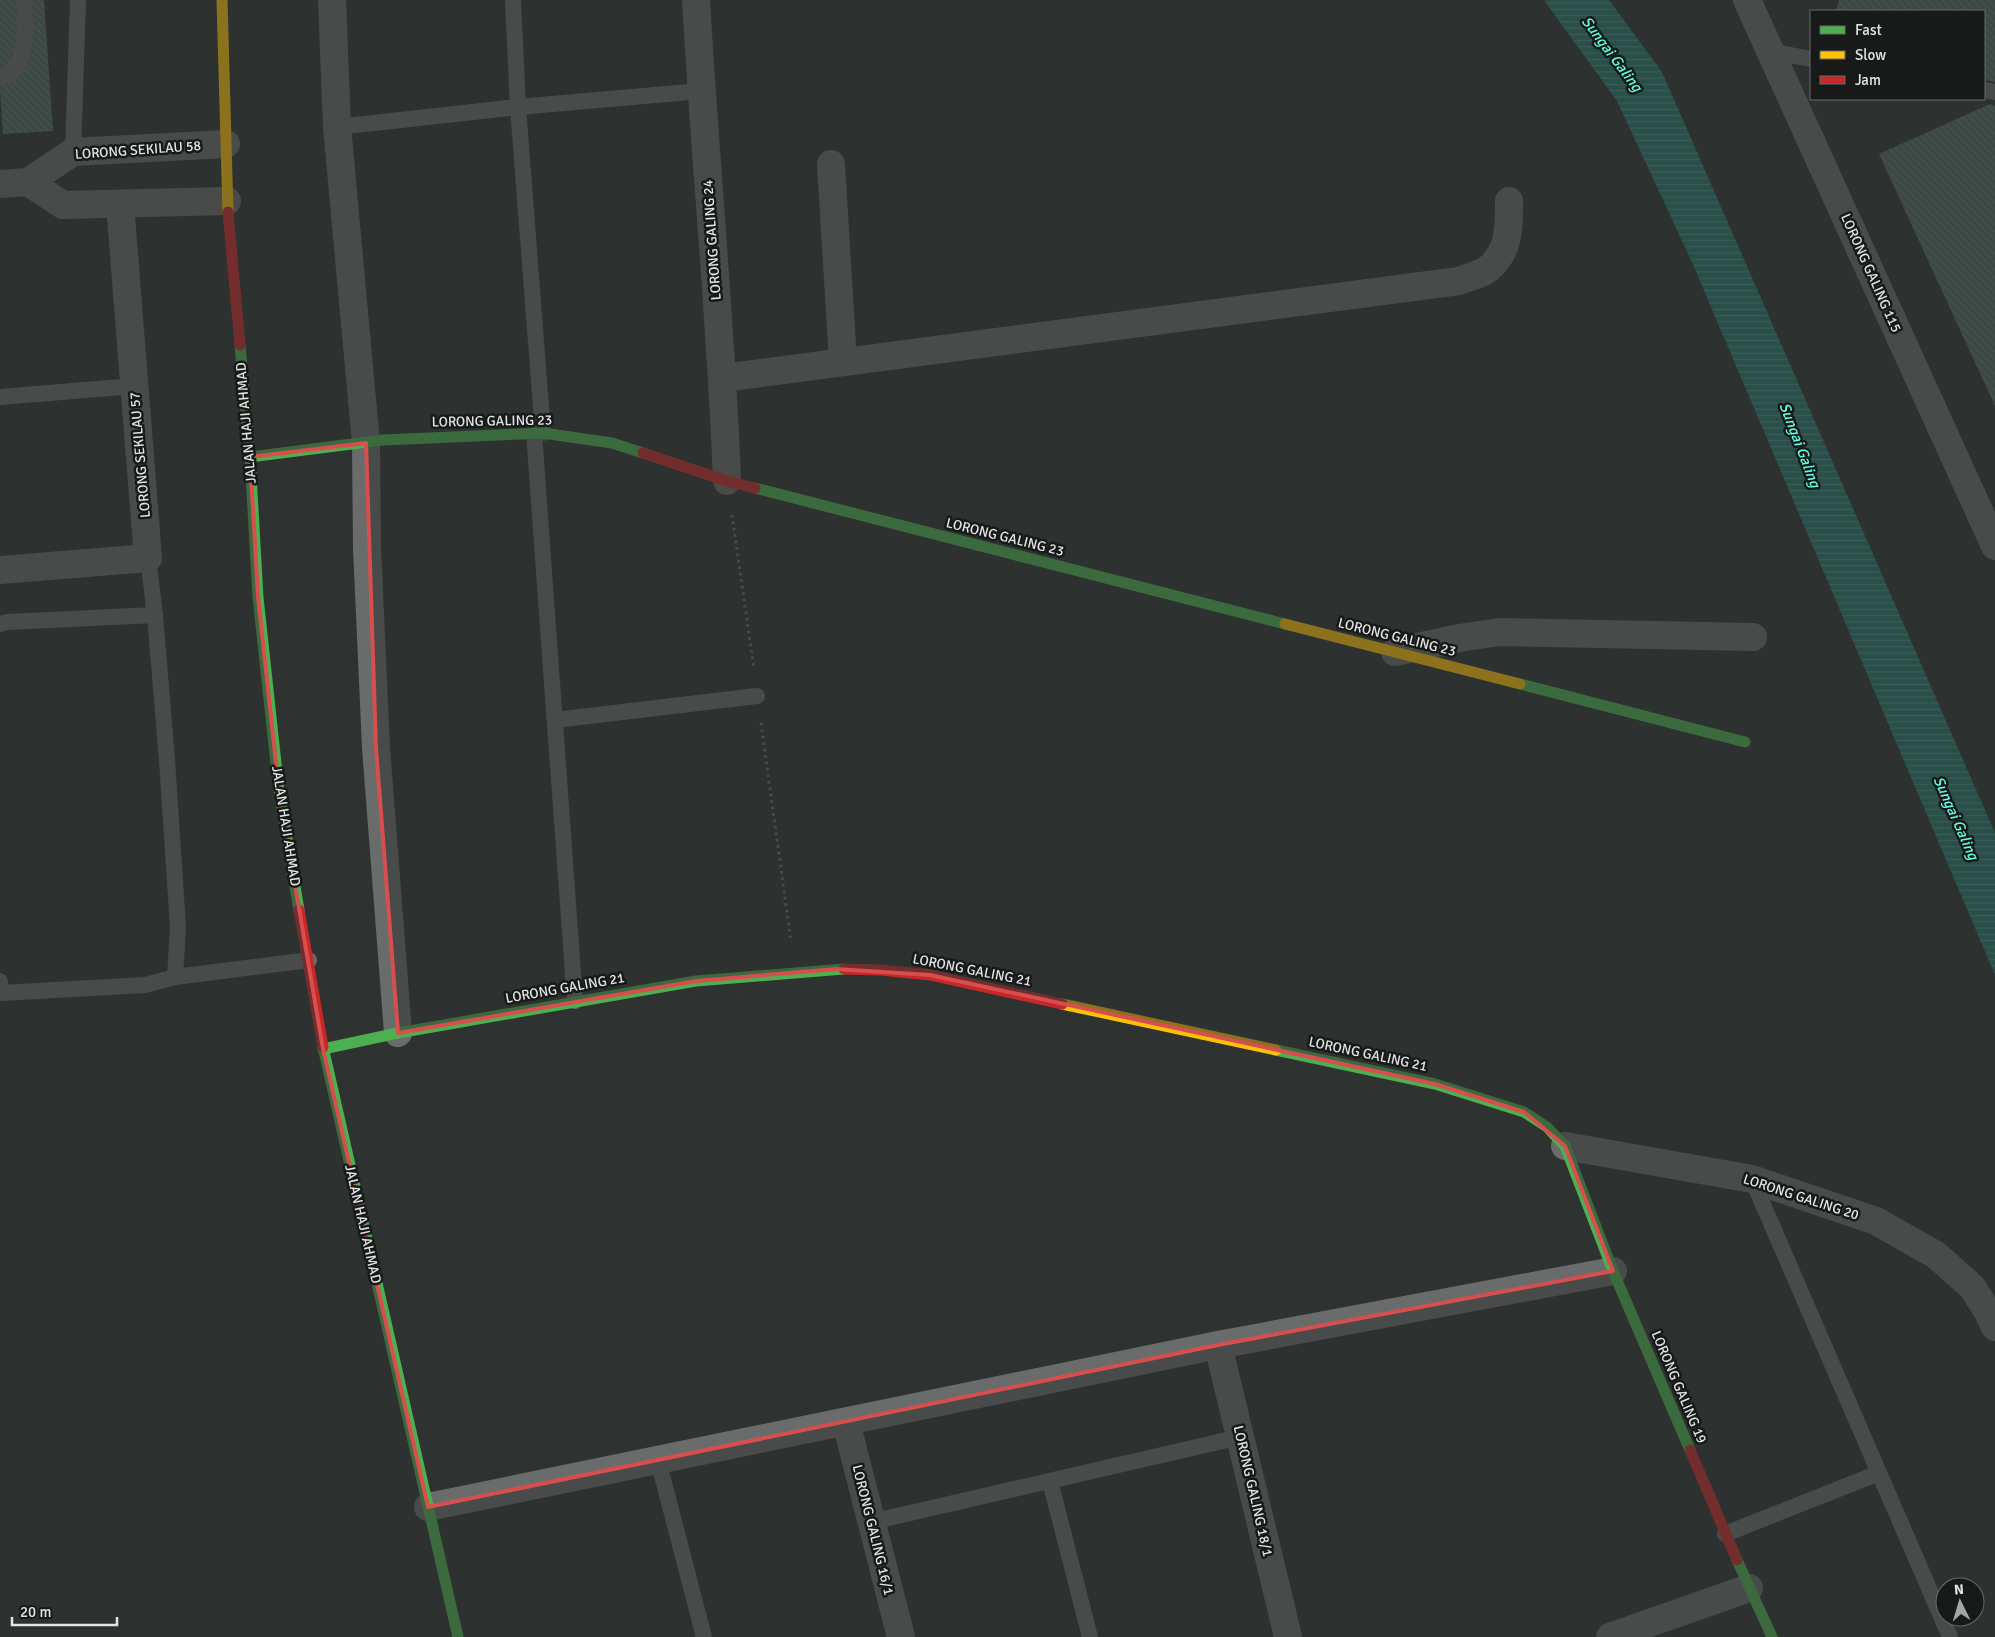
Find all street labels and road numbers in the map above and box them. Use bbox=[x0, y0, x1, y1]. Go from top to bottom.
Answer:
street label: LORONG SEKILAU 58 bbox=[74, 137, 202, 163]
street label: LORONG GALING 24 bbox=[699, 179, 725, 301]
street label: LORONG GALING 115 bbox=[1837, 211, 1905, 335]
street label: JALAN HAJI AHMAD bbox=[232, 362, 260, 484]
street label: LORONG SEKILAU 57 bbox=[126, 391, 154, 519]
street label: LORONG GALING 23 bbox=[432, 411, 552, 431]
street label: LORONG GALING 23 bbox=[944, 514, 1066, 560]
street label: LORONG GALING 23 bbox=[1336, 614, 1458, 660]
street label: JALAN HAJI AHMAD bbox=[268, 765, 304, 887]
street label: LORONG GALING 21 bbox=[911, 950, 1033, 990]
street label: LORONG GALING 21 bbox=[504, 969, 626, 1007]
street label: LORONG GALING 21 bbox=[1307, 1033, 1429, 1075]
street label: JALAN HAJI AHMAD bbox=[341, 1163, 385, 1285]
street label: LORONG GALING 20 bbox=[1741, 1170, 1861, 1224]
street label: LORONG GALING 19 bbox=[1648, 1328, 1710, 1446]
street label: LORONG GALING 18/1 bbox=[1230, 1424, 1276, 1558]
street label: LORONG GALING 16/1 bbox=[849, 1463, 897, 1597]

